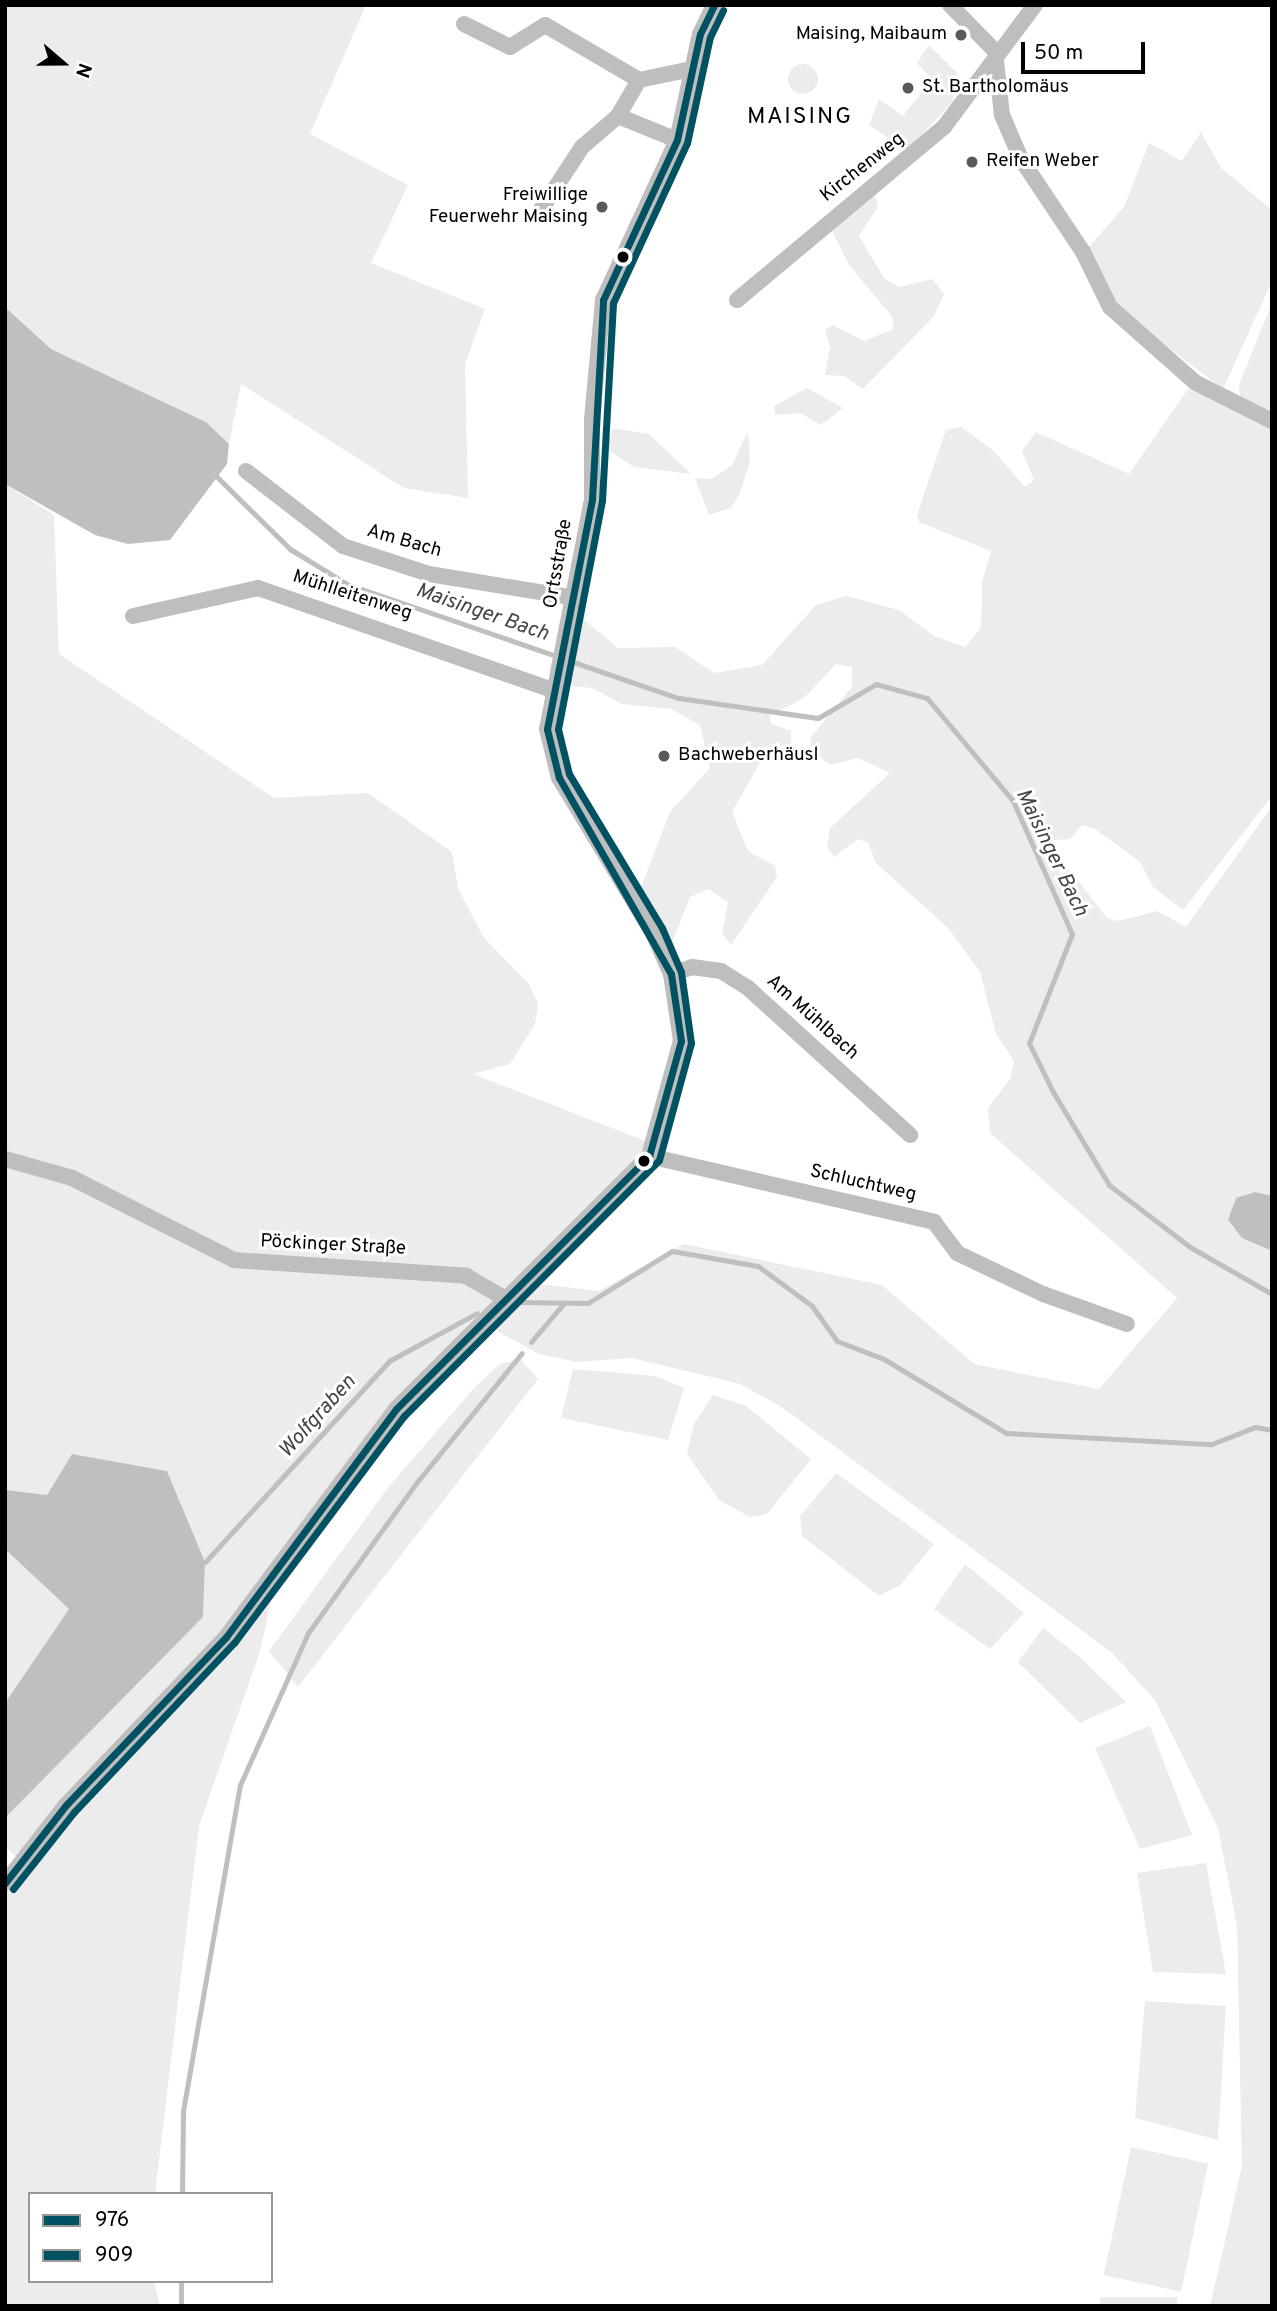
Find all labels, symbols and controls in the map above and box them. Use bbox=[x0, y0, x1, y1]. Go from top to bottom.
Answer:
place label: Maising, Maibaum bbox=[796, 24, 947, 46]
marker: Maising, Maibaum bbox=[953, 27, 969, 43]
north arrow bbox=[28, 28, 98, 98]
scale bar bbox=[1025, 28, 1149, 72]
text: 50 m bbox=[1034, 40, 1083, 67]
text: N bbox=[69, 60, 96, 81]
place label: St. Bartholomäus bbox=[922, 77, 1069, 99]
marker: St. Bartholomäus bbox=[900, 80, 916, 96]
district label: MAISING bbox=[748, 104, 852, 132]
street label: Kirchenweg bbox=[816, 128, 910, 208]
place label: Reifen Weber bbox=[986, 151, 1099, 173]
marker: Reifen Weber bbox=[964, 154, 980, 170]
place label: Freiwillige Feuerwehr Maising bbox=[429, 185, 588, 229]
marker: Freiwillige Feuerwehr Maising bbox=[594, 199, 610, 215]
unlabelled marker bbox=[616, 250, 630, 264]
street label: Ortsstraße bbox=[540, 518, 578, 610]
street label: Am Bach bbox=[364, 520, 444, 564]
street label: Mühlleitenweg bbox=[289, 566, 415, 626]
water label: Maisinger Bach bbox=[412, 579, 552, 647]
place label: Bachweberhäusl bbox=[678, 745, 819, 767]
marker: Bachweberhäusl bbox=[656, 748, 672, 764]
water label: Maisinger Bach bbox=[1009, 785, 1093, 921]
street label: Am Mühlbach bbox=[761, 971, 863, 1065]
unlabelled marker bbox=[637, 1154, 651, 1168]
street label: Schluchtweg bbox=[808, 1161, 918, 1207]
street label: Pöckinger Straße bbox=[260, 1231, 406, 1261]
water label: Wolfgraben bbox=[274, 1370, 362, 1464]
legend bbox=[28, 2192, 273, 2283]
text: 976 bbox=[95, 2207, 129, 2234]
text: 909 bbox=[95, 2242, 133, 2269]

